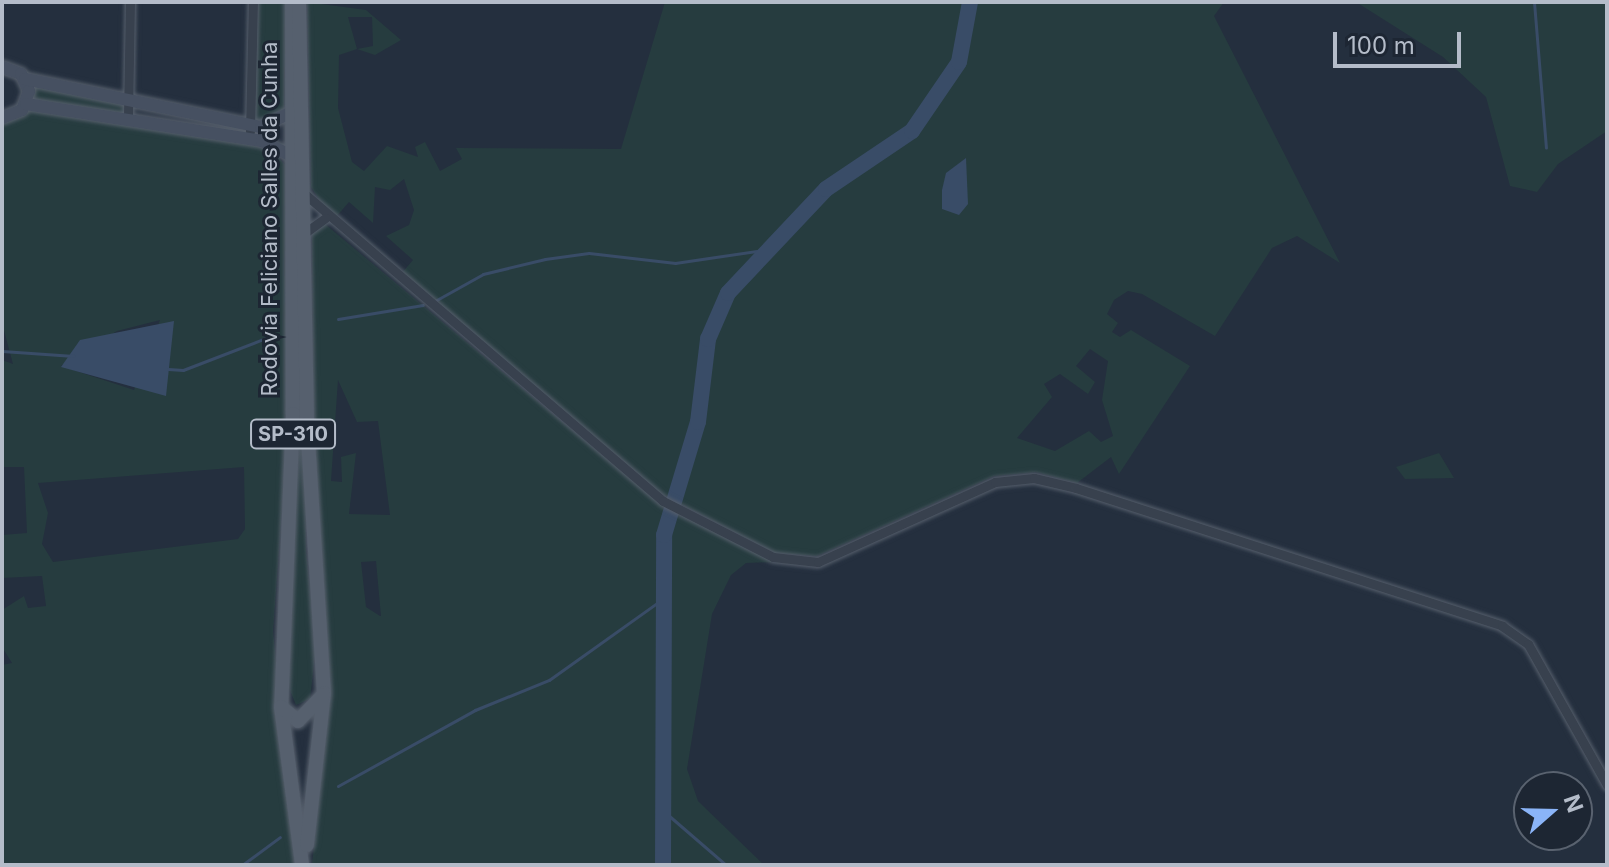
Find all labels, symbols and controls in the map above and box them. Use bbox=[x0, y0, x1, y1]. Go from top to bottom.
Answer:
scale bar bbox=[1337, 16, 1465, 66]
text: 100 m bbox=[1347, 31, 1415, 60]
street label: Rodovia Feliciano Salles da Cunha bbox=[257, 42, 283, 396]
road number: SP-310 bbox=[249, 418, 337, 450]
north arrow bbox=[1513, 771, 1593, 851]
text: N bbox=[1559, 791, 1589, 816]

